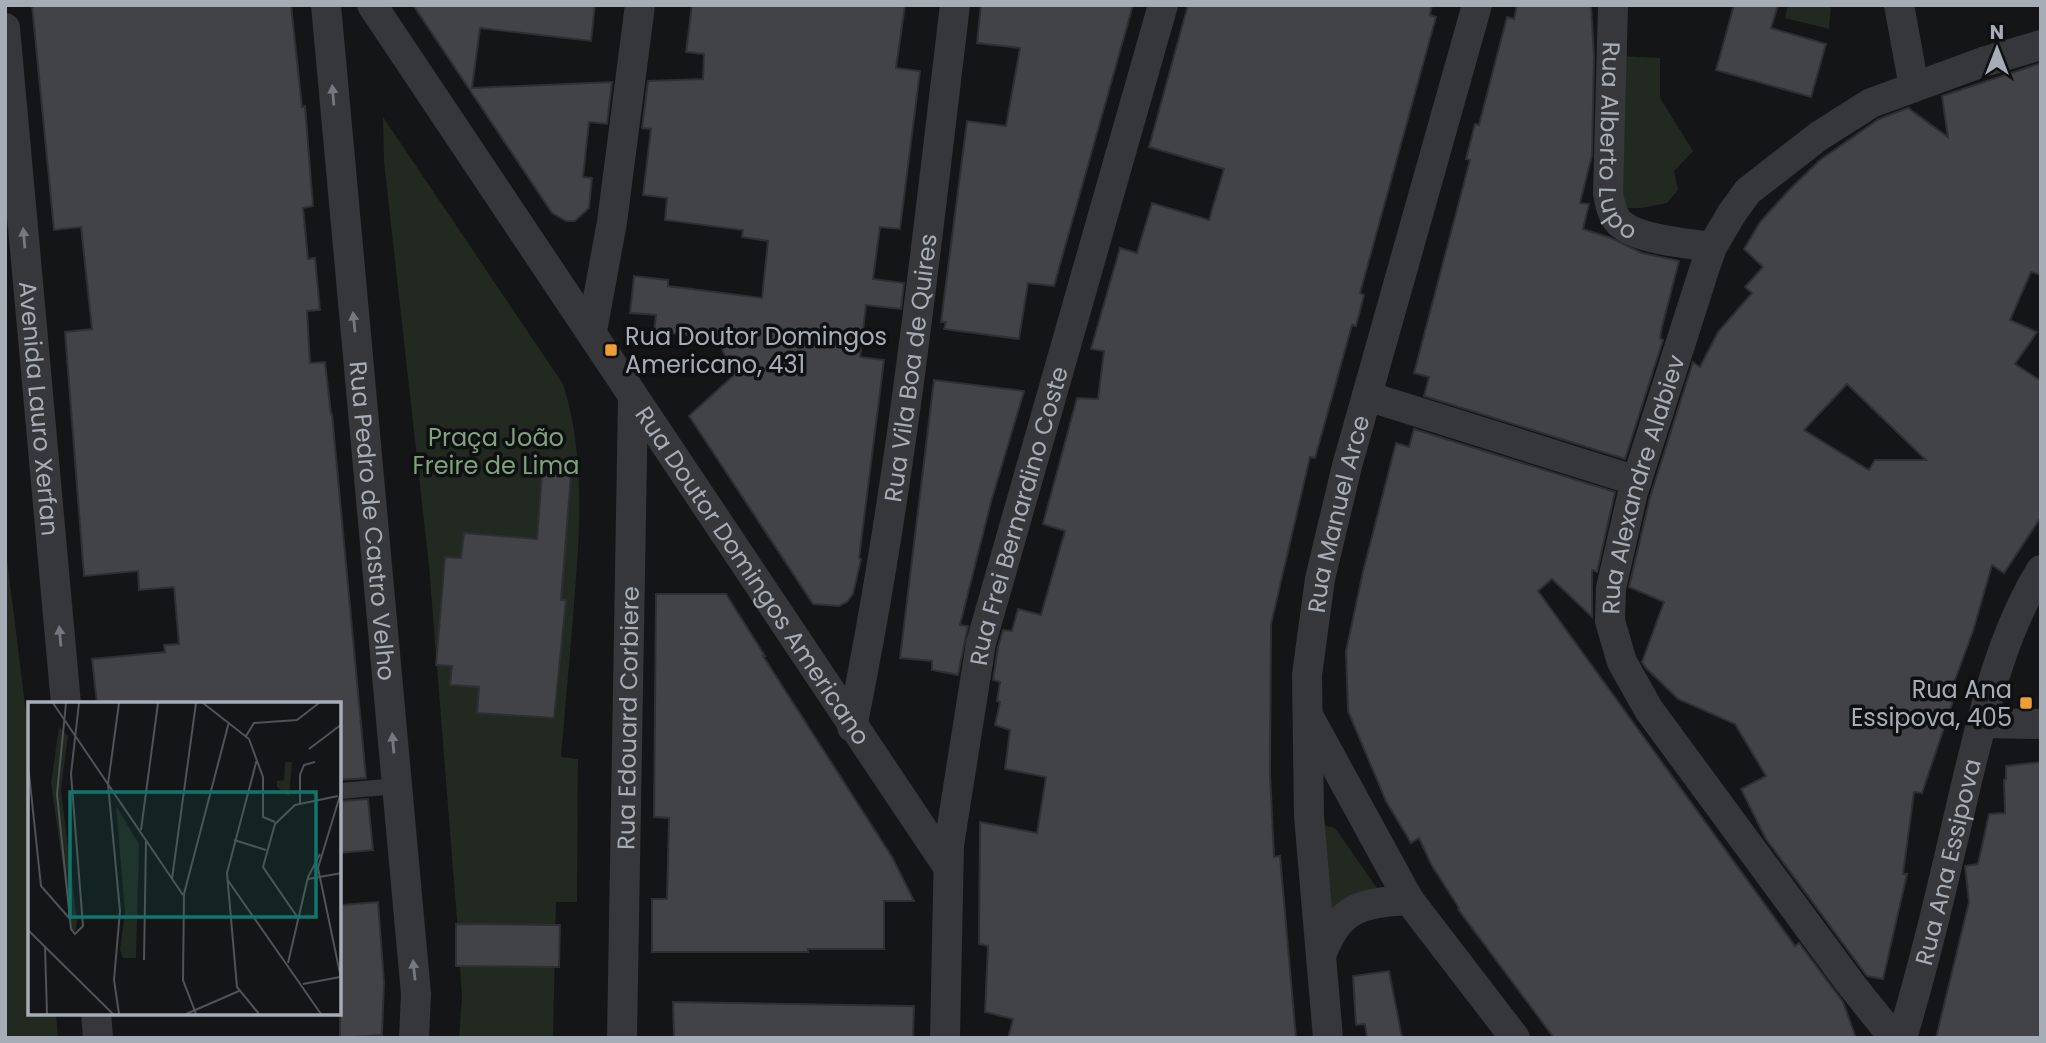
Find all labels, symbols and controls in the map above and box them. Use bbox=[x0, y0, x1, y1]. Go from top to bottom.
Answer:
north arrow bbox=[1962, 14, 2032, 84]
text: N bbox=[1990, 19, 2004, 46]
street label: Rua Alberto Lupo bbox=[1591, 41, 1643, 247]
one-way arrow bbox=[327, 84, 338, 106]
one-way arrow bbox=[18, 227, 29, 249]
street label: Rua Vila Boa de Quires bbox=[876, 232, 944, 504]
street label: Avenida Lauro Xerfan bbox=[11, 280, 67, 537]
one-way arrow bbox=[349, 310, 360, 332]
place label: Rua Doutor Domingos Americano, 431 bbox=[625, 320, 887, 381]
marker: Rua Doutor Domingos Americano, 431 bbox=[603, 342, 619, 358]
street label: Rua Alexandre Alabiev bbox=[1594, 350, 1693, 615]
street label: Rua Pedro de Castro Velho bbox=[342, 360, 404, 682]
street label: Rua Frei Bernardino Coste bbox=[961, 362, 1076, 668]
street label: Rua Doutor Domingos Americano bbox=[628, 400, 878, 751]
street label: Rua Manuel Arce bbox=[1299, 411, 1377, 615]
park label: Praça João Freire de Lima bbox=[413, 421, 579, 482]
street label: Rua Edouard Corbiere bbox=[609, 586, 646, 850]
one-way arrow bbox=[54, 624, 65, 646]
place label: Rua Ana Essipova, 405 bbox=[1851, 673, 2012, 734]
marker: Rua Ana Essipova, 405 bbox=[2018, 695, 2034, 711]
inset map bbox=[28, 702, 341, 1015]
one-way arrow bbox=[387, 732, 398, 754]
street label: Rua Ana Essipova bbox=[1907, 755, 1988, 969]
one-way arrow bbox=[408, 959, 419, 981]

